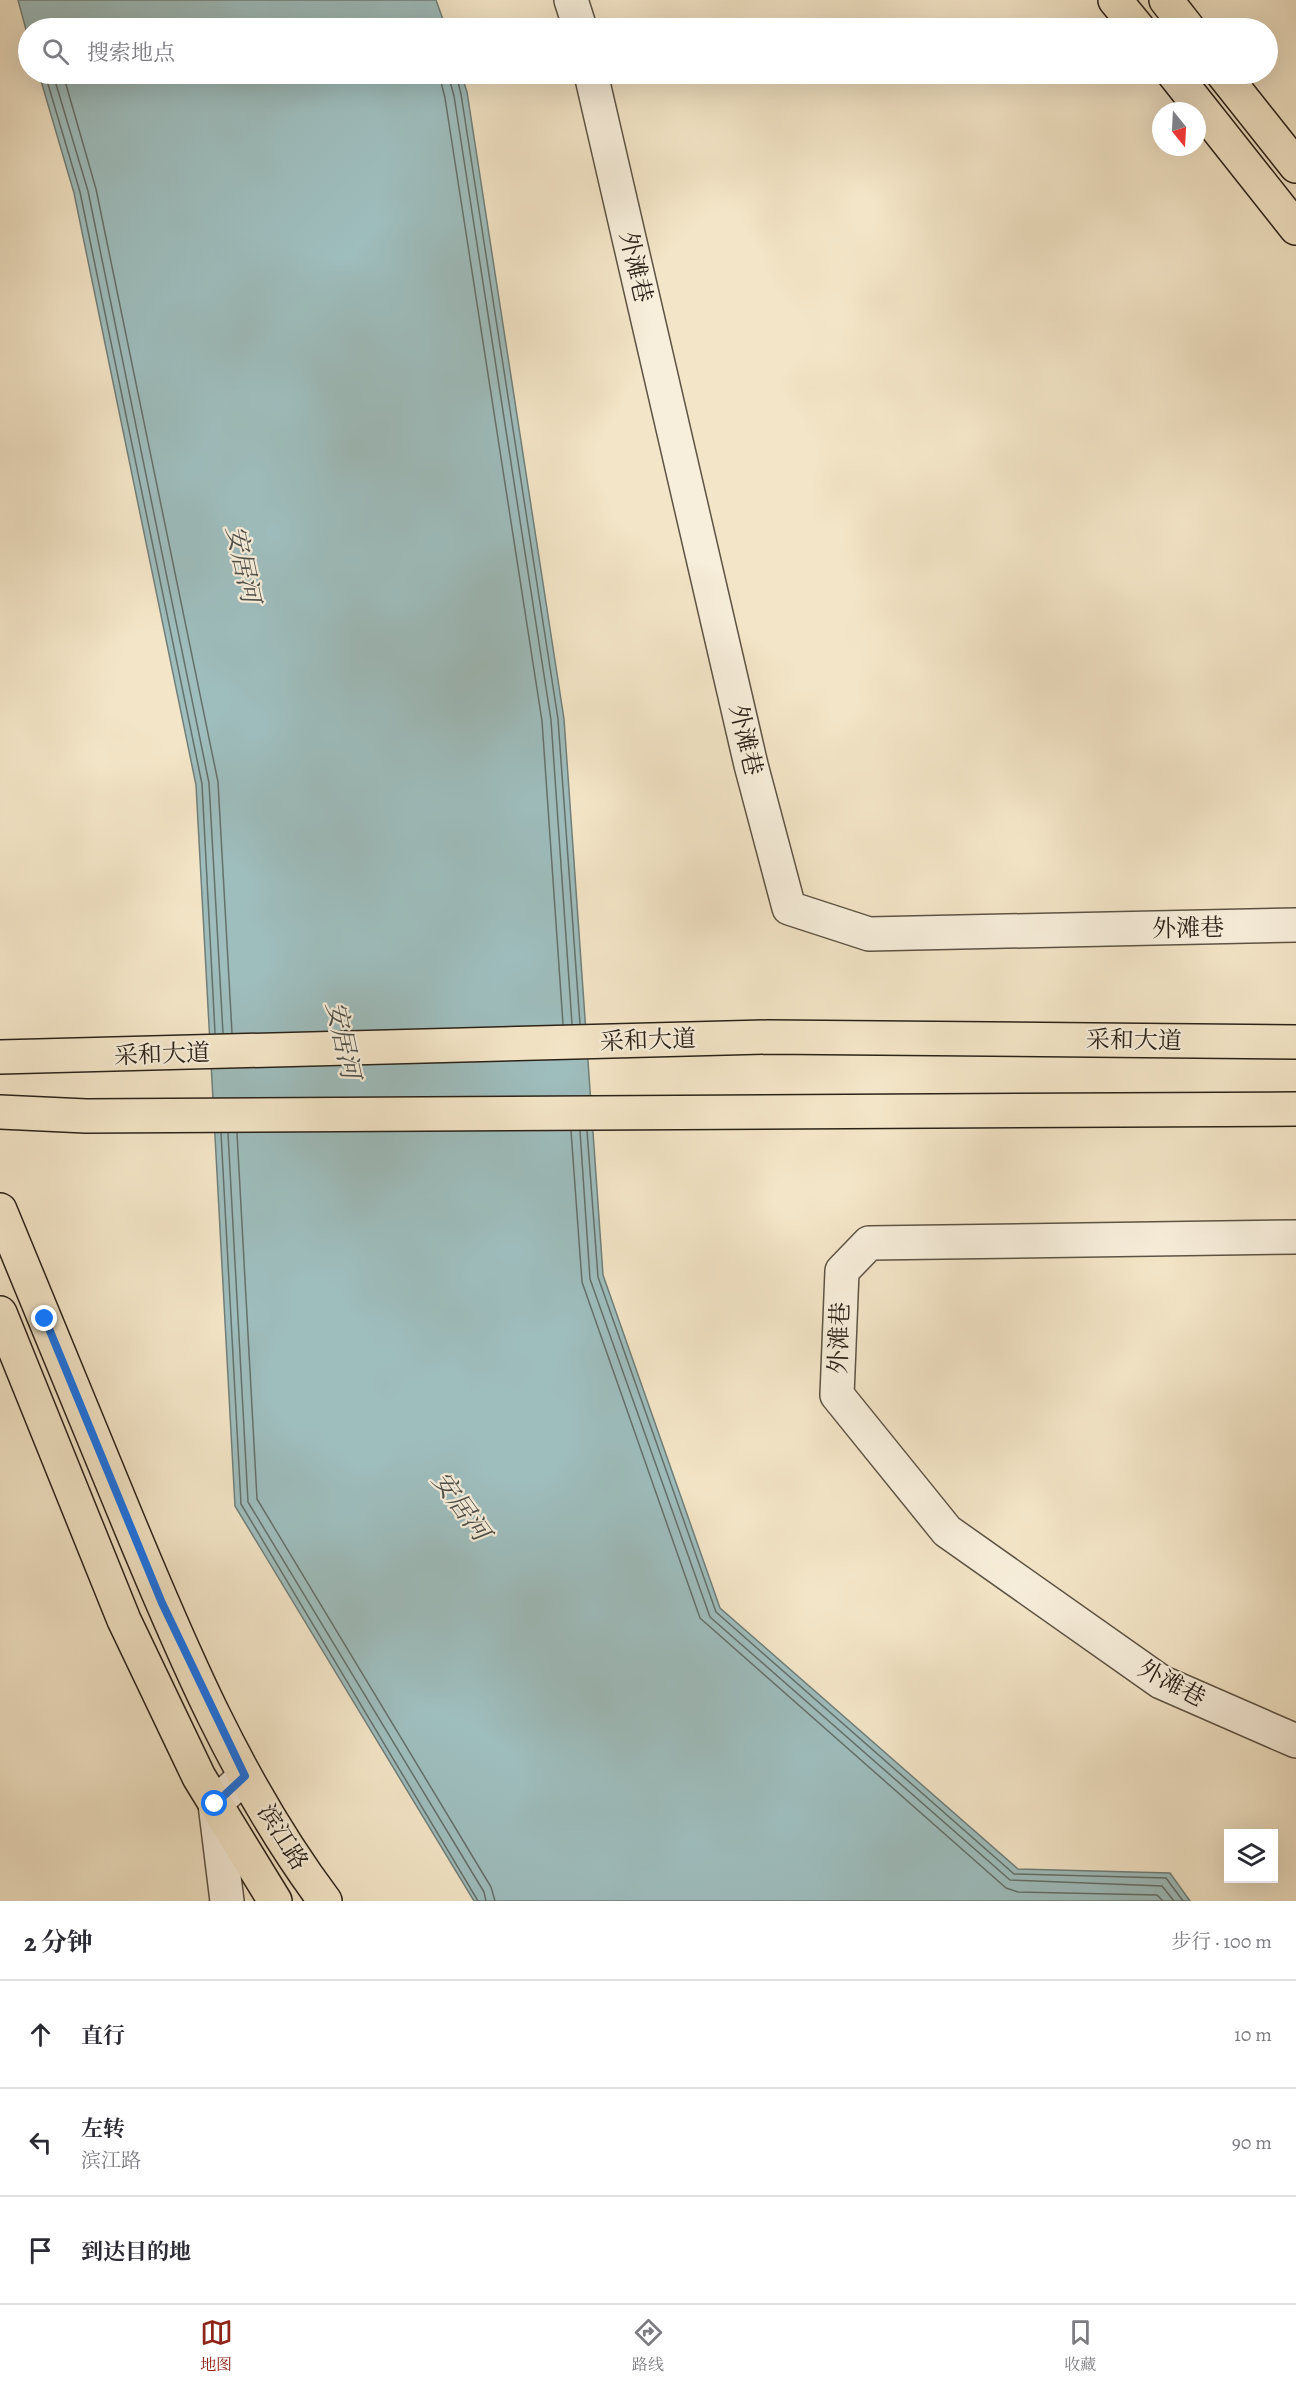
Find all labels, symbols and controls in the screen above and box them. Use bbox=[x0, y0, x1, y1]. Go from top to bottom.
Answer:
search box bbox=[18, 18, 1278, 84]
icon: search bbox=[39, 35, 72, 68]
text: 搜索地点 bbox=[87, 38, 175, 68]
north arrow bbox=[1152, 102, 1206, 156]
street label: 外滩巷 bbox=[612, 228, 660, 306]
water label: 安居河 bbox=[218, 522, 269, 610]
street label: 外滩巷 bbox=[722, 701, 770, 779]
street label: 外滩巷 bbox=[1152, 911, 1224, 945]
water label: 安居河 bbox=[318, 998, 369, 1086]
street label: 采和大道 bbox=[599, 1022, 697, 1058]
street label: 采和大道 bbox=[1086, 1023, 1182, 1057]
street label: 采和大道 bbox=[113, 1036, 211, 1072]
street label: 外滩巷 bbox=[822, 1301, 856, 1375]
route end bbox=[31, 1305, 57, 1331]
water label: 安居河 bbox=[424, 1464, 500, 1551]
street label: 外滩巷 bbox=[1133, 1652, 1211, 1714]
route start bbox=[201, 1790, 227, 1816]
street label: 滨江路 bbox=[250, 1798, 316, 1876]
map controls bbox=[1224, 1829, 1278, 1883]
button: layers bbox=[1224, 1829, 1278, 1883]
text: 2 分钟 bbox=[24, 1925, 93, 1960]
text: 步行 · 100 m bbox=[1171, 1928, 1272, 1955]
icon: ahead bbox=[24, 2018, 57, 2051]
text: 直行 bbox=[81, 2021, 125, 2051]
text: 10 m bbox=[1234, 2021, 1272, 2048]
text: 左转 bbox=[81, 2114, 125, 2144]
icon: left bbox=[24, 2126, 57, 2159]
text: 90 m bbox=[1232, 2129, 1272, 2156]
text: 滨江路 bbox=[81, 2147, 141, 2174]
icon: arrive bbox=[24, 2234, 57, 2267]
text: 到达目的地 bbox=[81, 2237, 191, 2267]
tab: 地图 bbox=[200, 2316, 233, 2376]
tab: 路线 bbox=[632, 2316, 665, 2376]
tab: 收藏 bbox=[1064, 2316, 1097, 2376]

